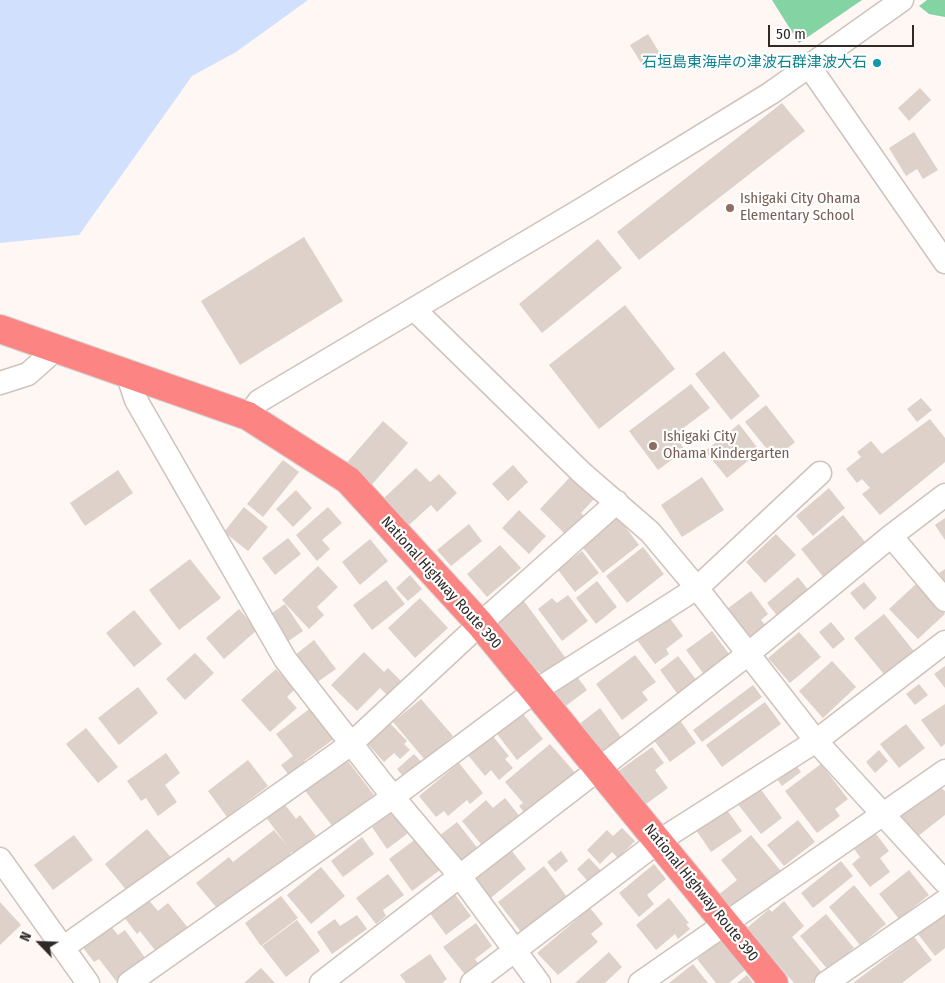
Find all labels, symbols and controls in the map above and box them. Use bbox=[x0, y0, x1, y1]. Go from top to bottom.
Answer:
scale bar bbox=[770, 15, 916, 47]
text: 50 m bbox=[776, 25, 806, 43]
place label: 石垣島東海岸の津波石群津波大石 bbox=[642, 54, 867, 72]
marker: 石垣島東海岸の津波石群津波大石 bbox=[871, 57, 883, 69]
place label: Ishigaki City Ohama Elementary School bbox=[740, 190, 860, 225]
marker: Ishigaki City Ohama Elementary School bbox=[724, 202, 736, 214]
place label: Ishigaki City Ohama Kindergarten bbox=[663, 428, 790, 463]
marker: Ishigaki City Ohama Kindergarten bbox=[647, 440, 659, 452]
street label: National Highway Route 390 bbox=[377, 513, 505, 653]
street label: National Highway Route 390 bbox=[640, 821, 762, 965]
north arrow bbox=[15, 918, 65, 968]
text: N bbox=[16, 929, 35, 944]

